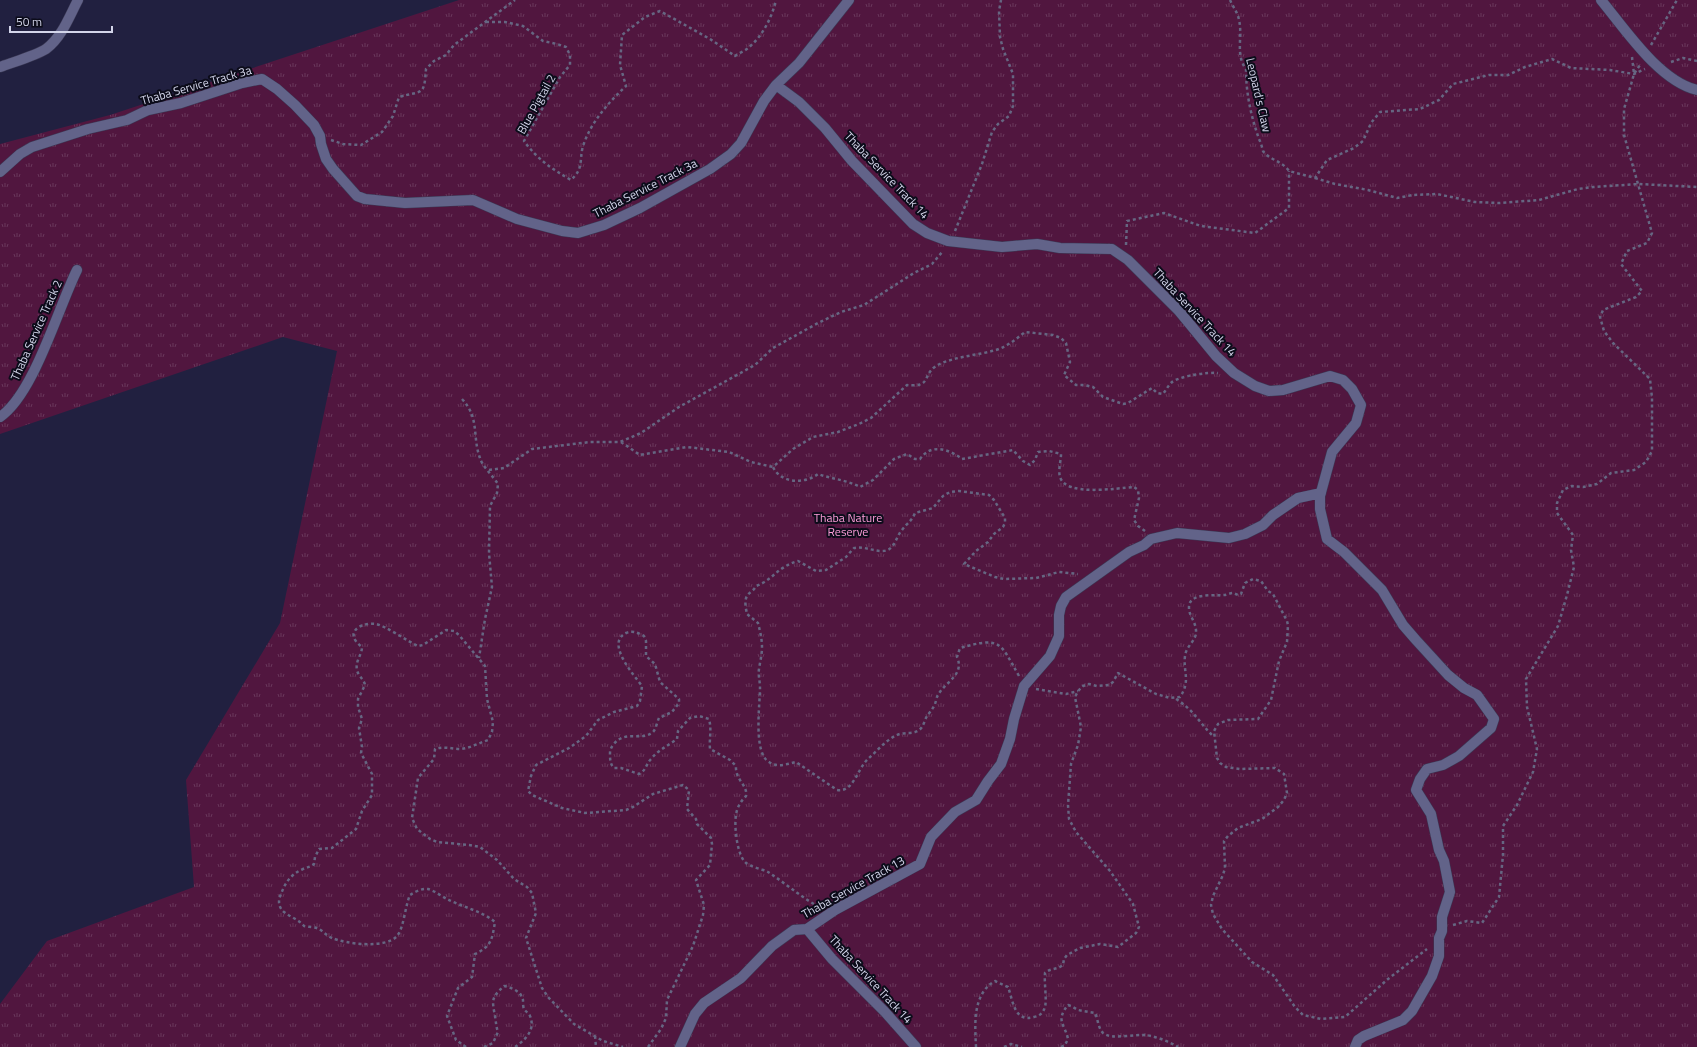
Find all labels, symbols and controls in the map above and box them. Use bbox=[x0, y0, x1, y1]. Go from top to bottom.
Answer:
scale bar bbox=[10, 8, 112, 34]
text: 50 m bbox=[16, 12, 42, 31]
street label: Leopard's Claw bbox=[1241, 56, 1277, 134]
street label: Thaba Service Track 3a bbox=[138, 60, 254, 110]
street label: Blue Pigtail 2 bbox=[512, 70, 560, 138]
street label: Thaba Service Track 14 bbox=[840, 127, 934, 223]
street label: Thaba Service Track 3a bbox=[590, 154, 700, 222]
street label: Thaba Service Track 14 bbox=[1149, 263, 1241, 361]
street label: Thaba Service Track 2 bbox=[5, 277, 67, 383]
park label: Thaba Nature Reserve bbox=[814, 508, 882, 541]
street label: Thaba Service Track 13 bbox=[798, 851, 908, 923]
street label: Thaba Service Track 14 bbox=[825, 930, 917, 1028]

